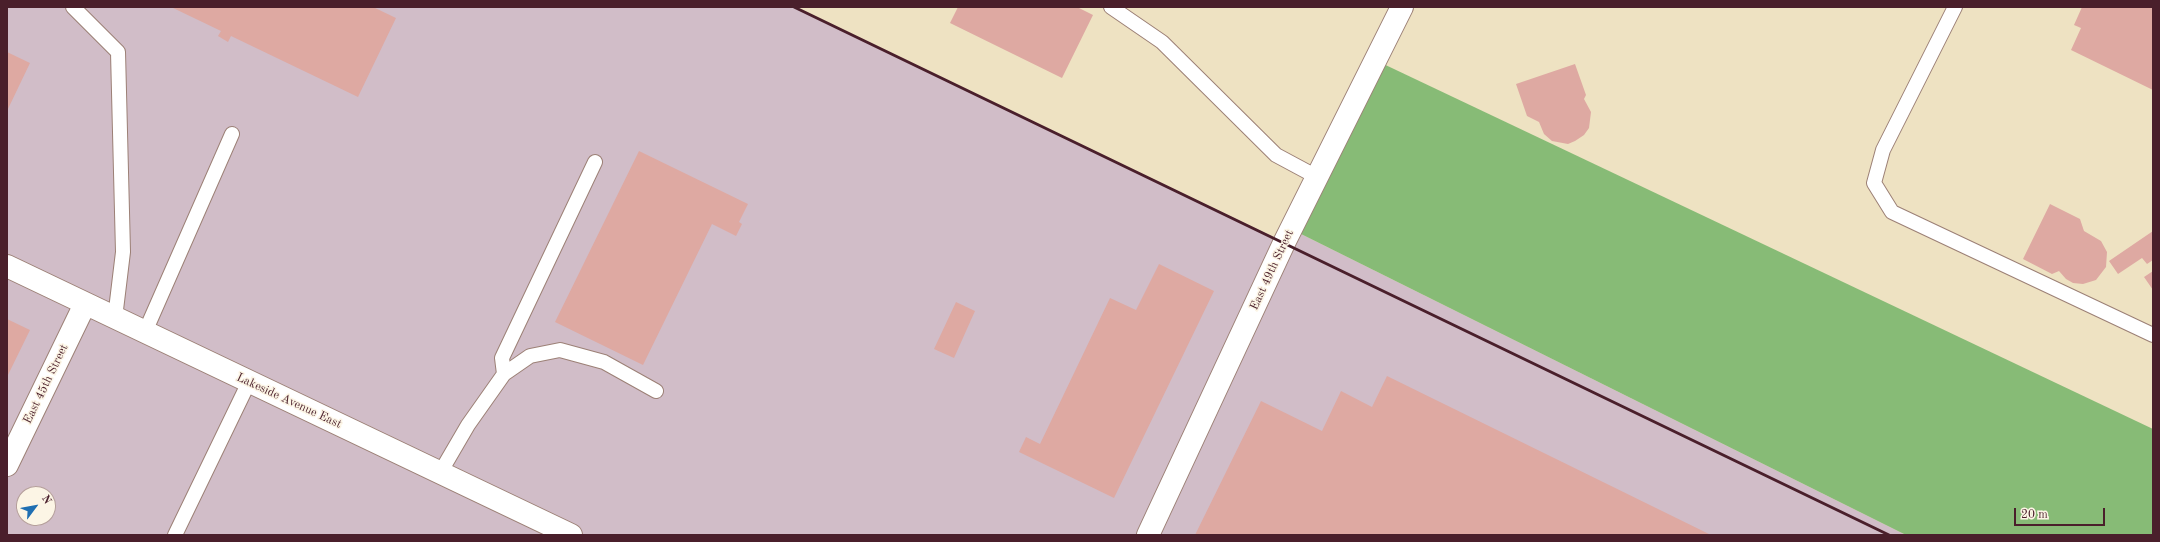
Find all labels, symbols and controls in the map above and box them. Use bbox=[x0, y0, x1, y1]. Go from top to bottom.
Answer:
street label: East 49th Street bbox=[1247, 228, 1297, 312]
street label: East 45th Street bbox=[21, 342, 71, 426]
street label: Lakeside Avenue East bbox=[234, 370, 344, 432]
north arrow bbox=[16, 486, 56, 526]
text: N bbox=[39, 493, 53, 506]
scale bar bbox=[2016, 500, 2107, 526]
text: 20 m bbox=[2021, 509, 2048, 521]

